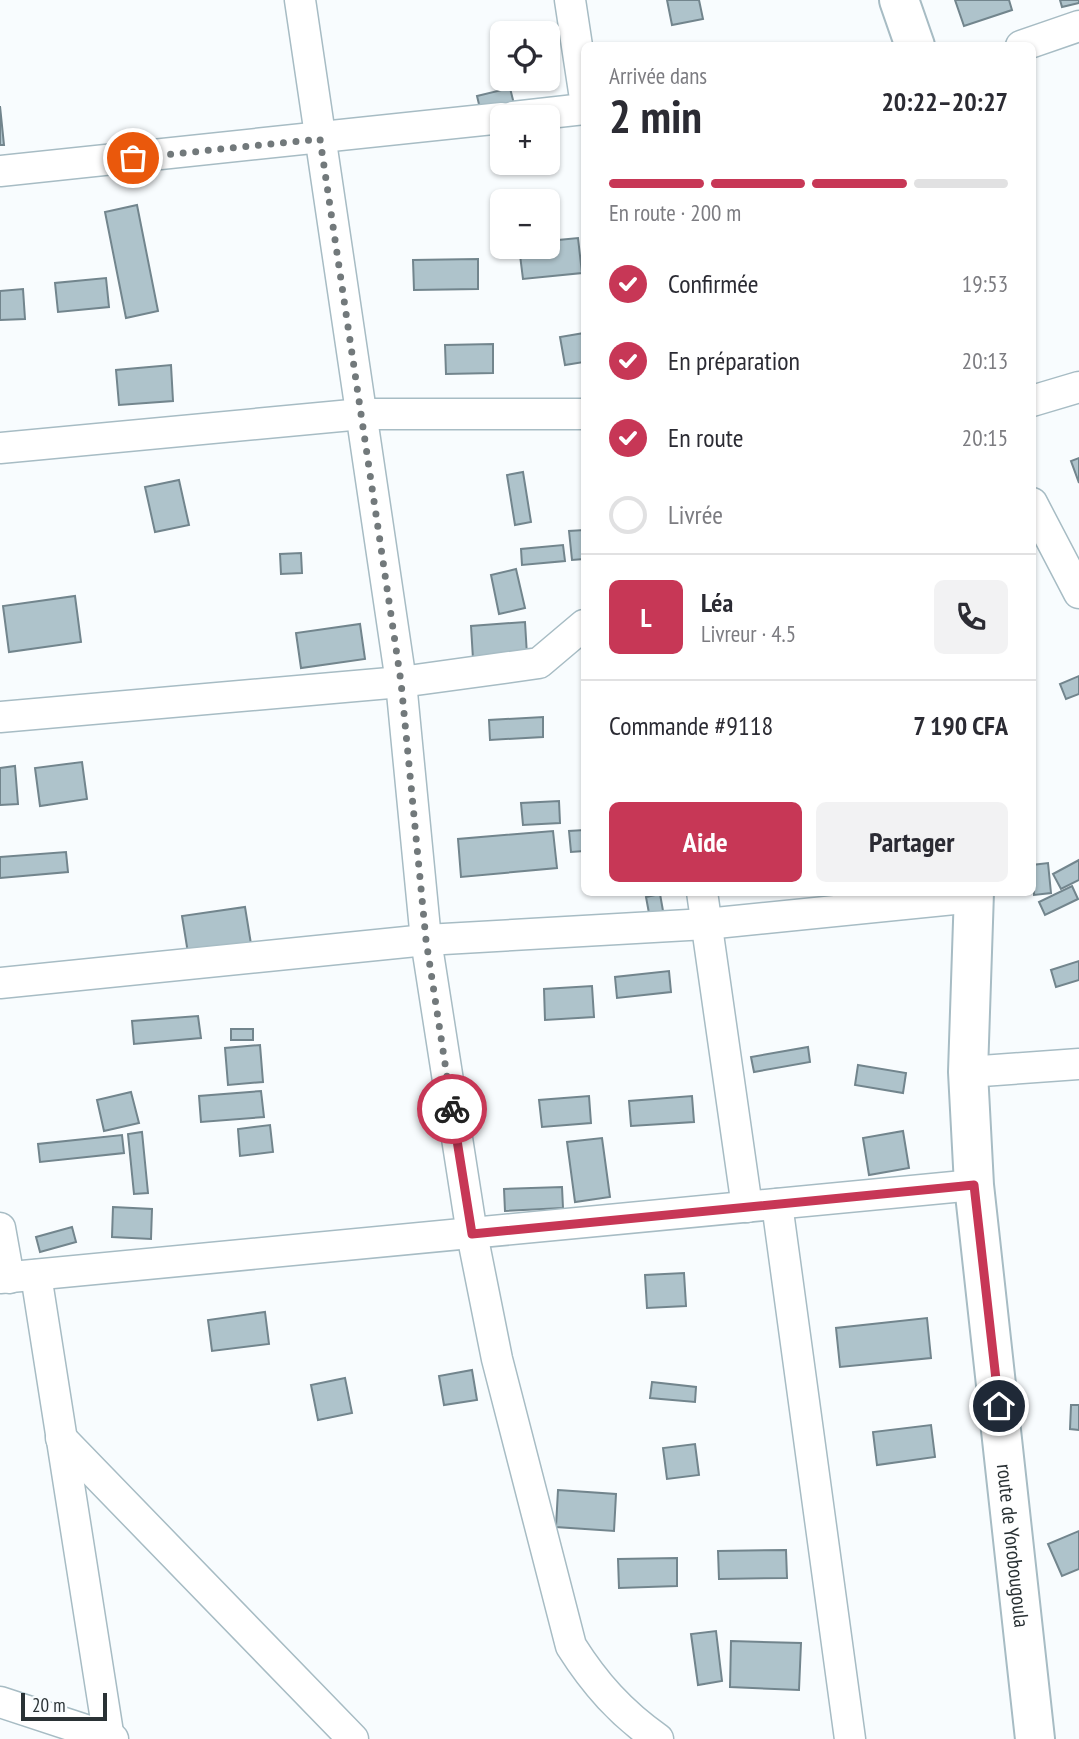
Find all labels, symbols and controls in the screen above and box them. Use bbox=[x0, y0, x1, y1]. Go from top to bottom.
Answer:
map controls bbox=[490, 21, 560, 259]
button: locate bbox=[490, 21, 560, 91]
text: Arrivée dans bbox=[609, 61, 707, 90]
text: 20:22–20:27 bbox=[881, 85, 1008, 118]
text: 2 min bbox=[609, 86, 702, 146]
button: + bbox=[490, 105, 560, 175]
pin bbox=[103, 128, 163, 188]
icon: bag bbox=[114, 139, 152, 177]
button: − bbox=[490, 189, 560, 259]
text: En route · 200 m bbox=[609, 198, 741, 227]
icon: check bbox=[609, 265, 647, 303]
text: Confirmée bbox=[668, 267, 759, 300]
text: 19:53 bbox=[962, 269, 1008, 298]
icon: check bbox=[609, 342, 647, 380]
text: En préparation bbox=[668, 344, 800, 377]
text: 20:13 bbox=[962, 346, 1008, 375]
icon: check bbox=[609, 419, 647, 457]
text: En route bbox=[668, 421, 743, 454]
text: 20:15 bbox=[962, 423, 1008, 452]
text: Livrée bbox=[668, 498, 723, 531]
button: phone bbox=[934, 580, 1008, 654]
text: Léa bbox=[701, 586, 733, 619]
text: L bbox=[640, 601, 652, 634]
text: Livreur · 4.5 bbox=[701, 619, 796, 648]
text: Commande #9118 bbox=[609, 709, 773, 742]
text: 7 190 CFA bbox=[913, 709, 1008, 742]
button: Aide bbox=[609, 802, 802, 882]
button: Partager bbox=[816, 802, 1008, 882]
courier bbox=[417, 1074, 487, 1144]
icon: bike bbox=[433, 1090, 471, 1128]
pin bbox=[969, 1376, 1029, 1436]
icon: home bbox=[980, 1387, 1018, 1425]
street label: route de Yorobougoula bbox=[991, 1462, 1036, 1629]
scale bar bbox=[21, 1690, 107, 1722]
text: 20 m bbox=[32, 1693, 66, 1717]

